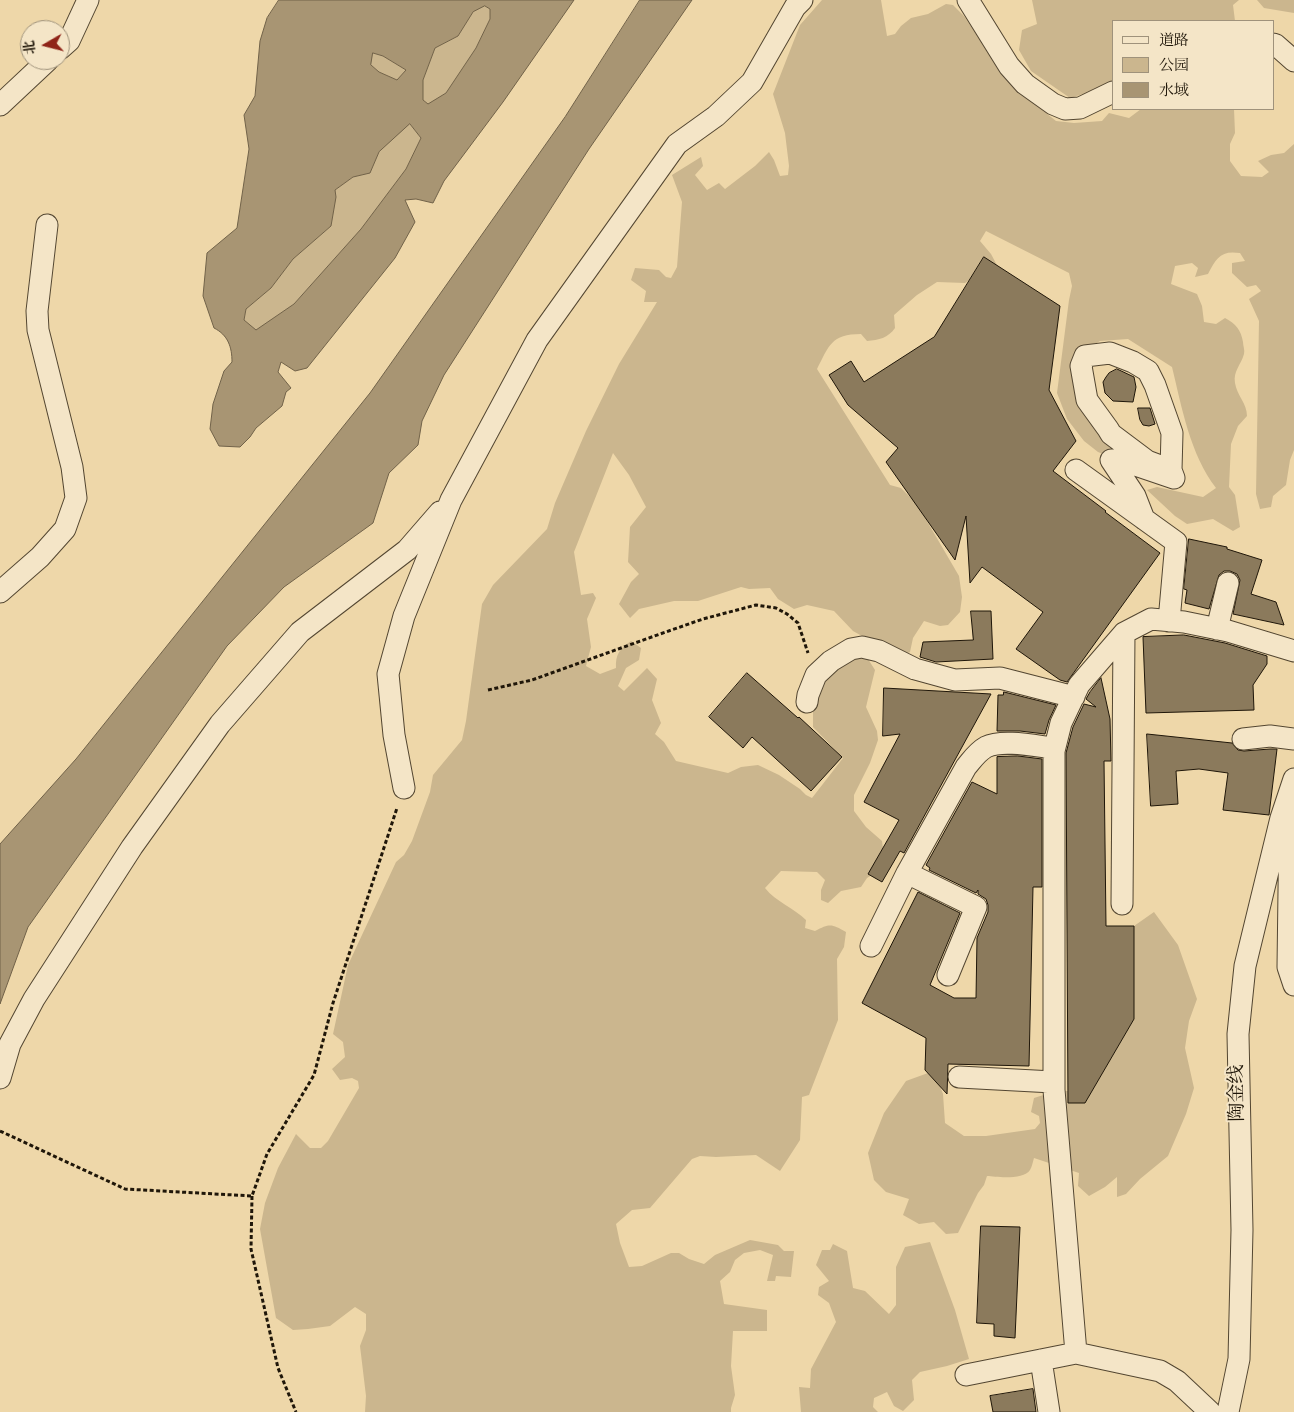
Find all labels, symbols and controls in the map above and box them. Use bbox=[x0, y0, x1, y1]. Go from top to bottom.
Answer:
north arrow bbox=[20, 20, 70, 70]
legend bbox=[1112, 20, 1274, 110]
text: 道路 bbox=[1159, 31, 1189, 52]
text: 北 bbox=[20, 39, 42, 55]
text: 公园 bbox=[1159, 56, 1189, 77]
text: 水域 bbox=[1159, 81, 1189, 102]
street label: 陶金线 bbox=[1227, 1064, 1251, 1122]

